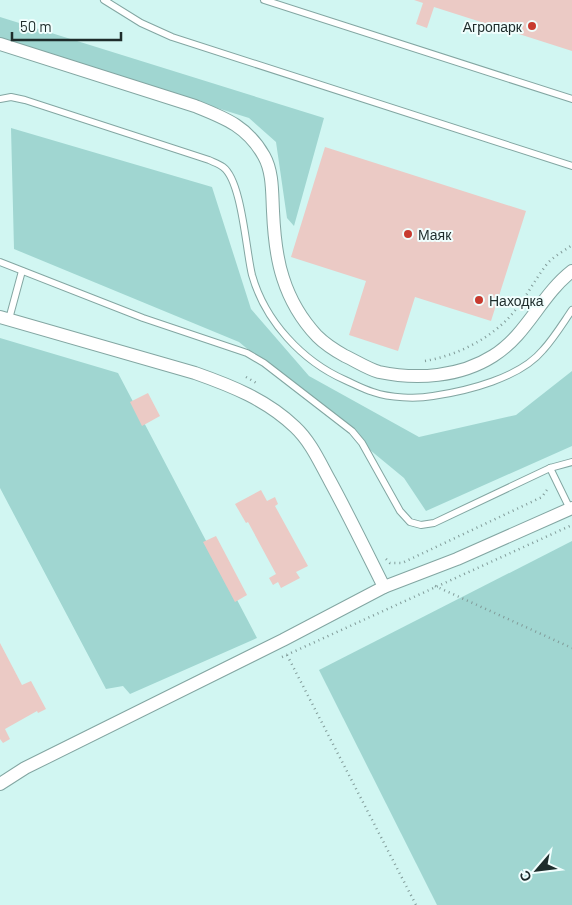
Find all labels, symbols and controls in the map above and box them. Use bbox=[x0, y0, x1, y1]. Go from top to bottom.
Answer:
scale bar bbox=[12, 10, 121, 42]
text: 50 m bbox=[20, 17, 52, 35]
place label: Агропарк bbox=[463, 18, 523, 35]
marker: Агропарк bbox=[526, 20, 538, 32]
place label: Маяк bbox=[418, 226, 452, 243]
marker: Маяк bbox=[402, 228, 414, 240]
place label: Находка bbox=[489, 292, 544, 309]
marker: Находка bbox=[473, 294, 485, 306]
north arrow bbox=[512, 845, 562, 895]
text: С bbox=[515, 868, 535, 885]

